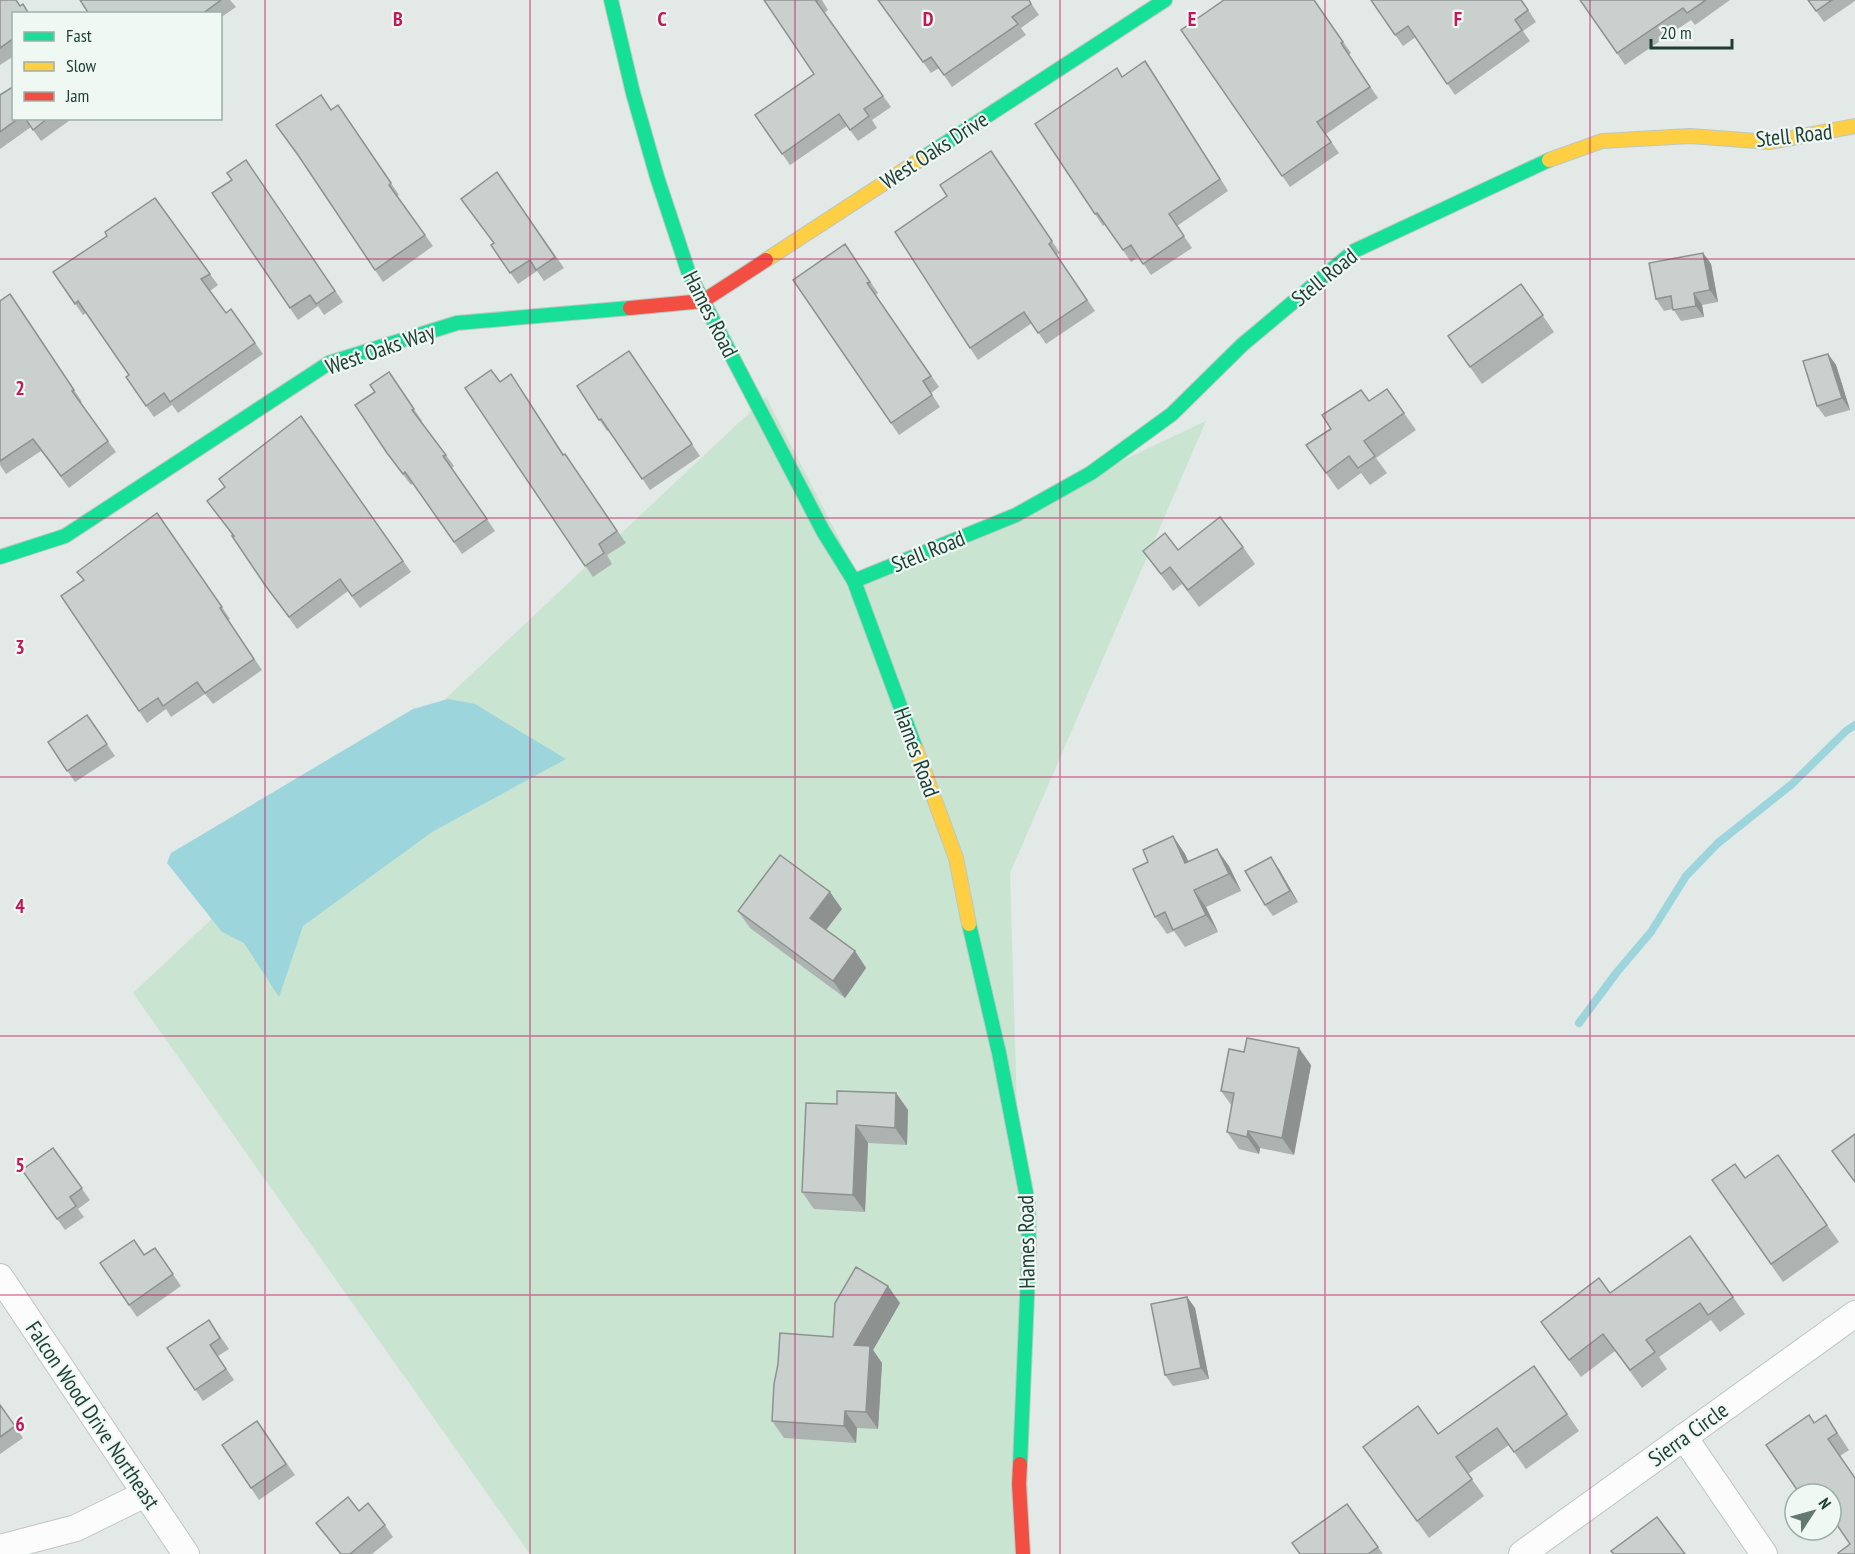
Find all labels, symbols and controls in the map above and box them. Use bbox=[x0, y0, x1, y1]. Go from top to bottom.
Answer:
text: B bbox=[393, 6, 403, 32]
text: C bbox=[657, 6, 667, 32]
text: D bbox=[923, 6, 934, 32]
text: E bbox=[1188, 6, 1196, 32]
text: F bbox=[1454, 6, 1462, 32]
legend bbox=[12, 12, 222, 120]
scale bar bbox=[1651, 12, 1732, 50]
text: 20 m bbox=[1660, 21, 1692, 44]
text: Fast bbox=[66, 24, 92, 47]
text: Slow bbox=[66, 54, 97, 77]
text: Jam bbox=[65, 84, 89, 107]
street label: West Oaks Drive bbox=[875, 105, 993, 195]
street label: Stell Road bbox=[1754, 117, 1834, 153]
street label: Stell Road bbox=[1285, 242, 1363, 312]
street label: Hames Road bbox=[677, 266, 745, 362]
street label: West Oaks Way bbox=[322, 317, 439, 381]
text: 2 bbox=[15, 375, 25, 401]
street label: Stell Road bbox=[887, 524, 969, 578]
text: 3 bbox=[15, 634, 25, 660]
street label: Hames Road bbox=[888, 703, 946, 801]
text: 4 bbox=[15, 893, 25, 919]
text: 5 bbox=[15, 1152, 25, 1178]
street label: Hames Road bbox=[1011, 1195, 1041, 1289]
street label: Falcon Wood Drive Northeast bbox=[20, 1316, 166, 1514]
street label: Sierra Circle bbox=[1643, 1396, 1733, 1472]
text: 6 bbox=[15, 1411, 25, 1437]
north arrow bbox=[1783, 1482, 1843, 1542]
text: N bbox=[1815, 1494, 1836, 1513]

